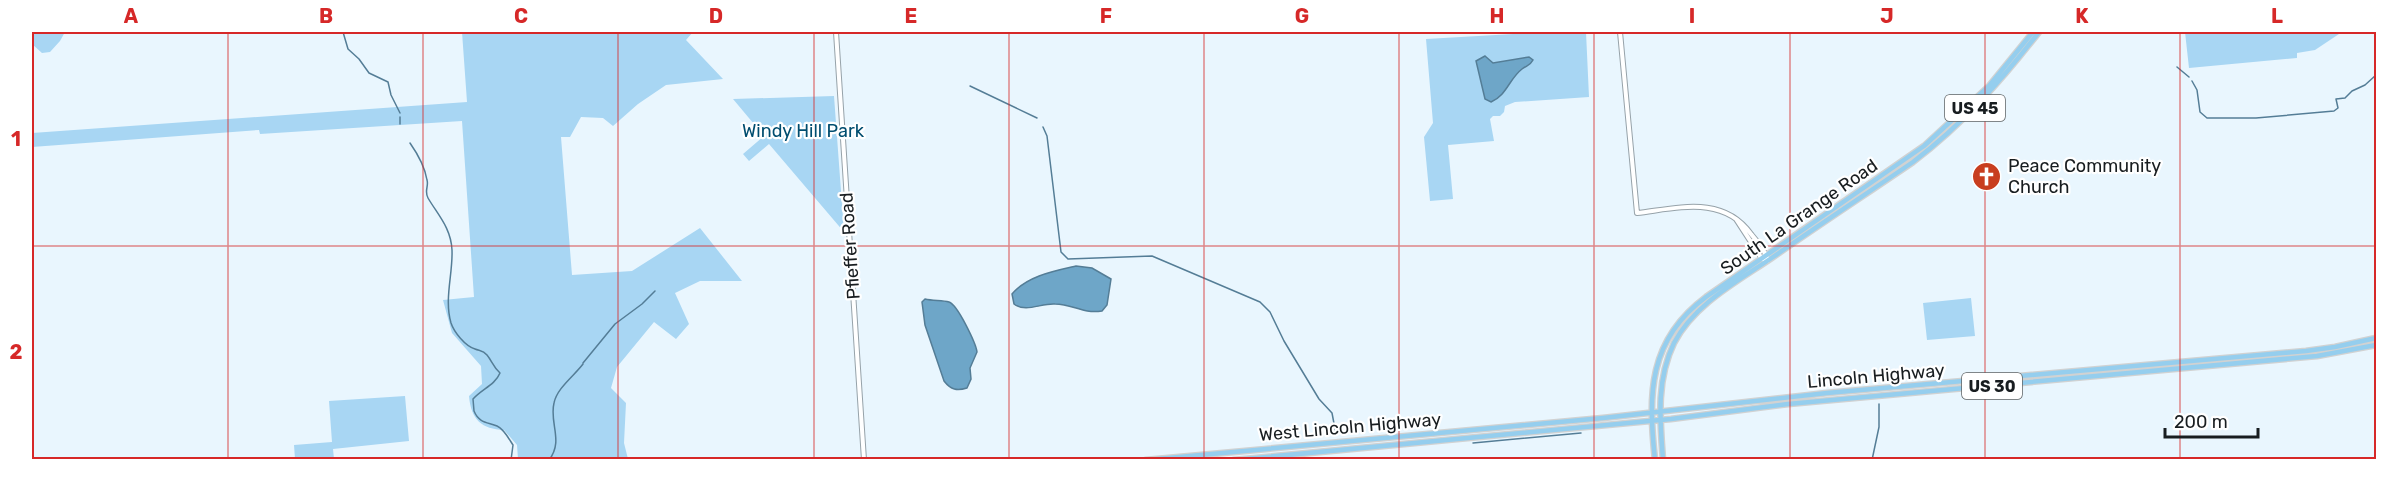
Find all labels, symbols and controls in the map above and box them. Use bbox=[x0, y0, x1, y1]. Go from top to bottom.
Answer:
text: A bbox=[124, 4, 139, 28]
text: B bbox=[319, 4, 333, 28]
text: C bbox=[514, 4, 528, 28]
text: D bbox=[709, 4, 723, 28]
text: E bbox=[905, 4, 917, 28]
text: F bbox=[1100, 4, 1112, 28]
text: G bbox=[1295, 4, 1309, 28]
text: H bbox=[1490, 4, 1504, 28]
text: I bbox=[1689, 4, 1695, 28]
text: J bbox=[1880, 4, 1894, 28]
text: K bbox=[2075, 4, 2089, 28]
text: L bbox=[2271, 4, 2283, 28]
road number: US 45 bbox=[1945, 95, 2005, 121]
park label: Windy Hill Park bbox=[742, 120, 865, 142]
text: 1 bbox=[11, 127, 21, 151]
street label: South La Grange Road bbox=[1716, 154, 1882, 280]
place label: Peace Community Church bbox=[2008, 155, 2161, 198]
church icon: Peace Community Church bbox=[1971, 160, 2003, 192]
street label: Pfieffer Road bbox=[835, 192, 865, 300]
text: 2 bbox=[10, 340, 23, 364]
street label: Lincoln Highway bbox=[1806, 359, 1946, 393]
road number: US 30 bbox=[1962, 373, 2022, 399]
scale bar bbox=[2165, 401, 2258, 439]
street label: West Lincoln Highway bbox=[1258, 408, 1442, 446]
text: 200 m bbox=[2174, 411, 2228, 433]

